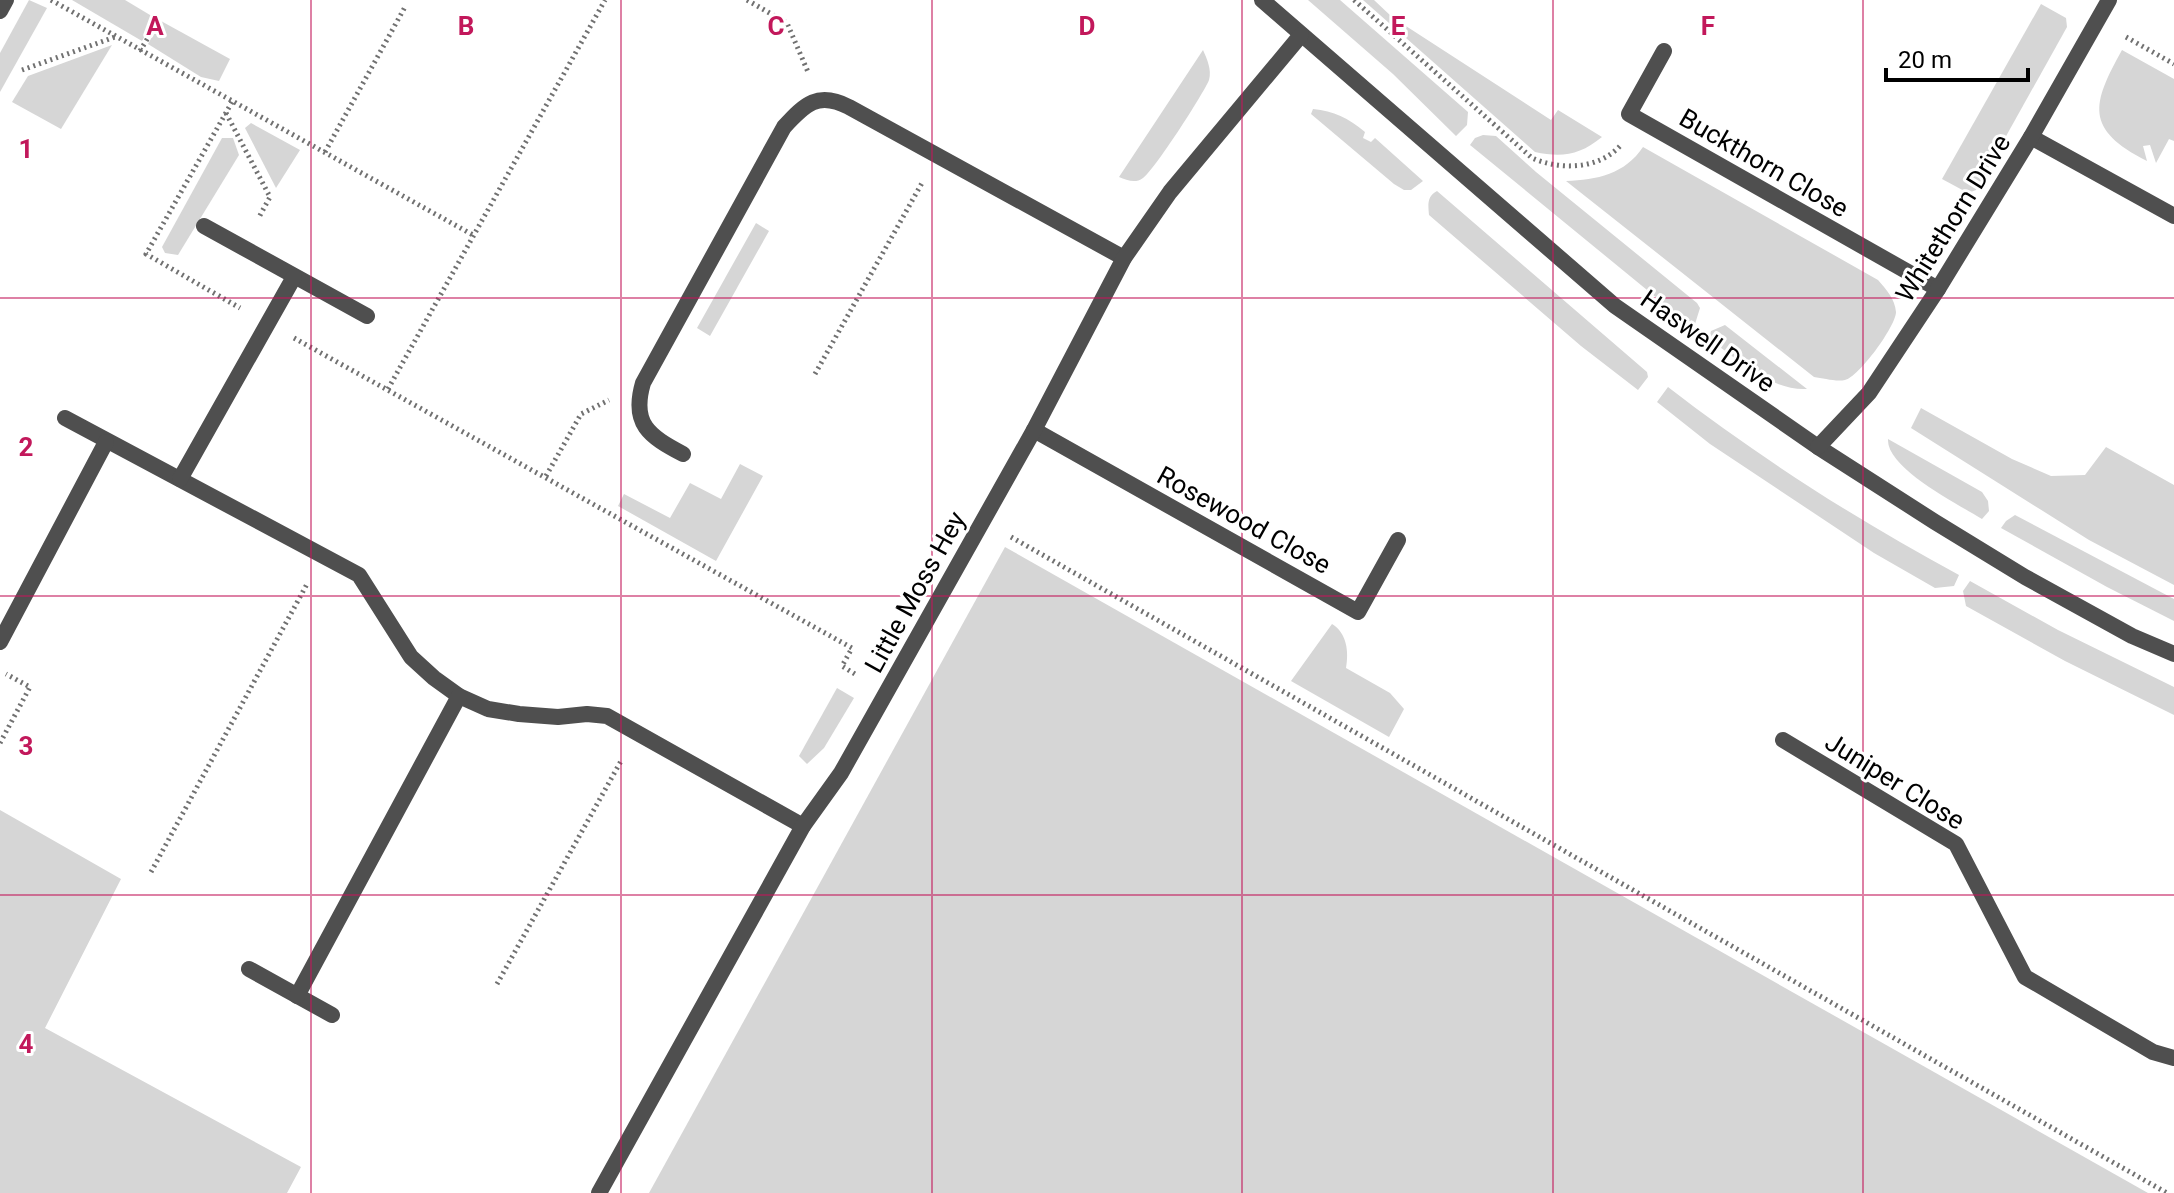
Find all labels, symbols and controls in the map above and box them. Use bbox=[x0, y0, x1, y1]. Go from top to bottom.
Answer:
text: A bbox=[146, 11, 164, 41]
text: B bbox=[458, 11, 474, 41]
text: C bbox=[767, 11, 785, 41]
text: D bbox=[1079, 11, 1095, 41]
text: E bbox=[1391, 11, 1406, 41]
text: F bbox=[1701, 11, 1715, 41]
scale bar bbox=[1886, 32, 2028, 82]
text: 20 m bbox=[1898, 46, 1952, 74]
street label: Buckthorn Close bbox=[1674, 103, 1854, 223]
street label: Whitethorn Drive bbox=[1889, 129, 2017, 307]
text: 1 bbox=[19, 134, 33, 164]
street label: Haswell Drive bbox=[1635, 284, 1781, 398]
text: 2 bbox=[19, 432, 33, 462]
street label: Rosewood Close bbox=[1152, 460, 1336, 580]
street label: Little Moss Hey bbox=[858, 506, 972, 678]
street label: Juniper Close bbox=[1820, 726, 1970, 836]
text: 3 bbox=[19, 731, 33, 761]
text: 4 bbox=[19, 1029, 34, 1059]

